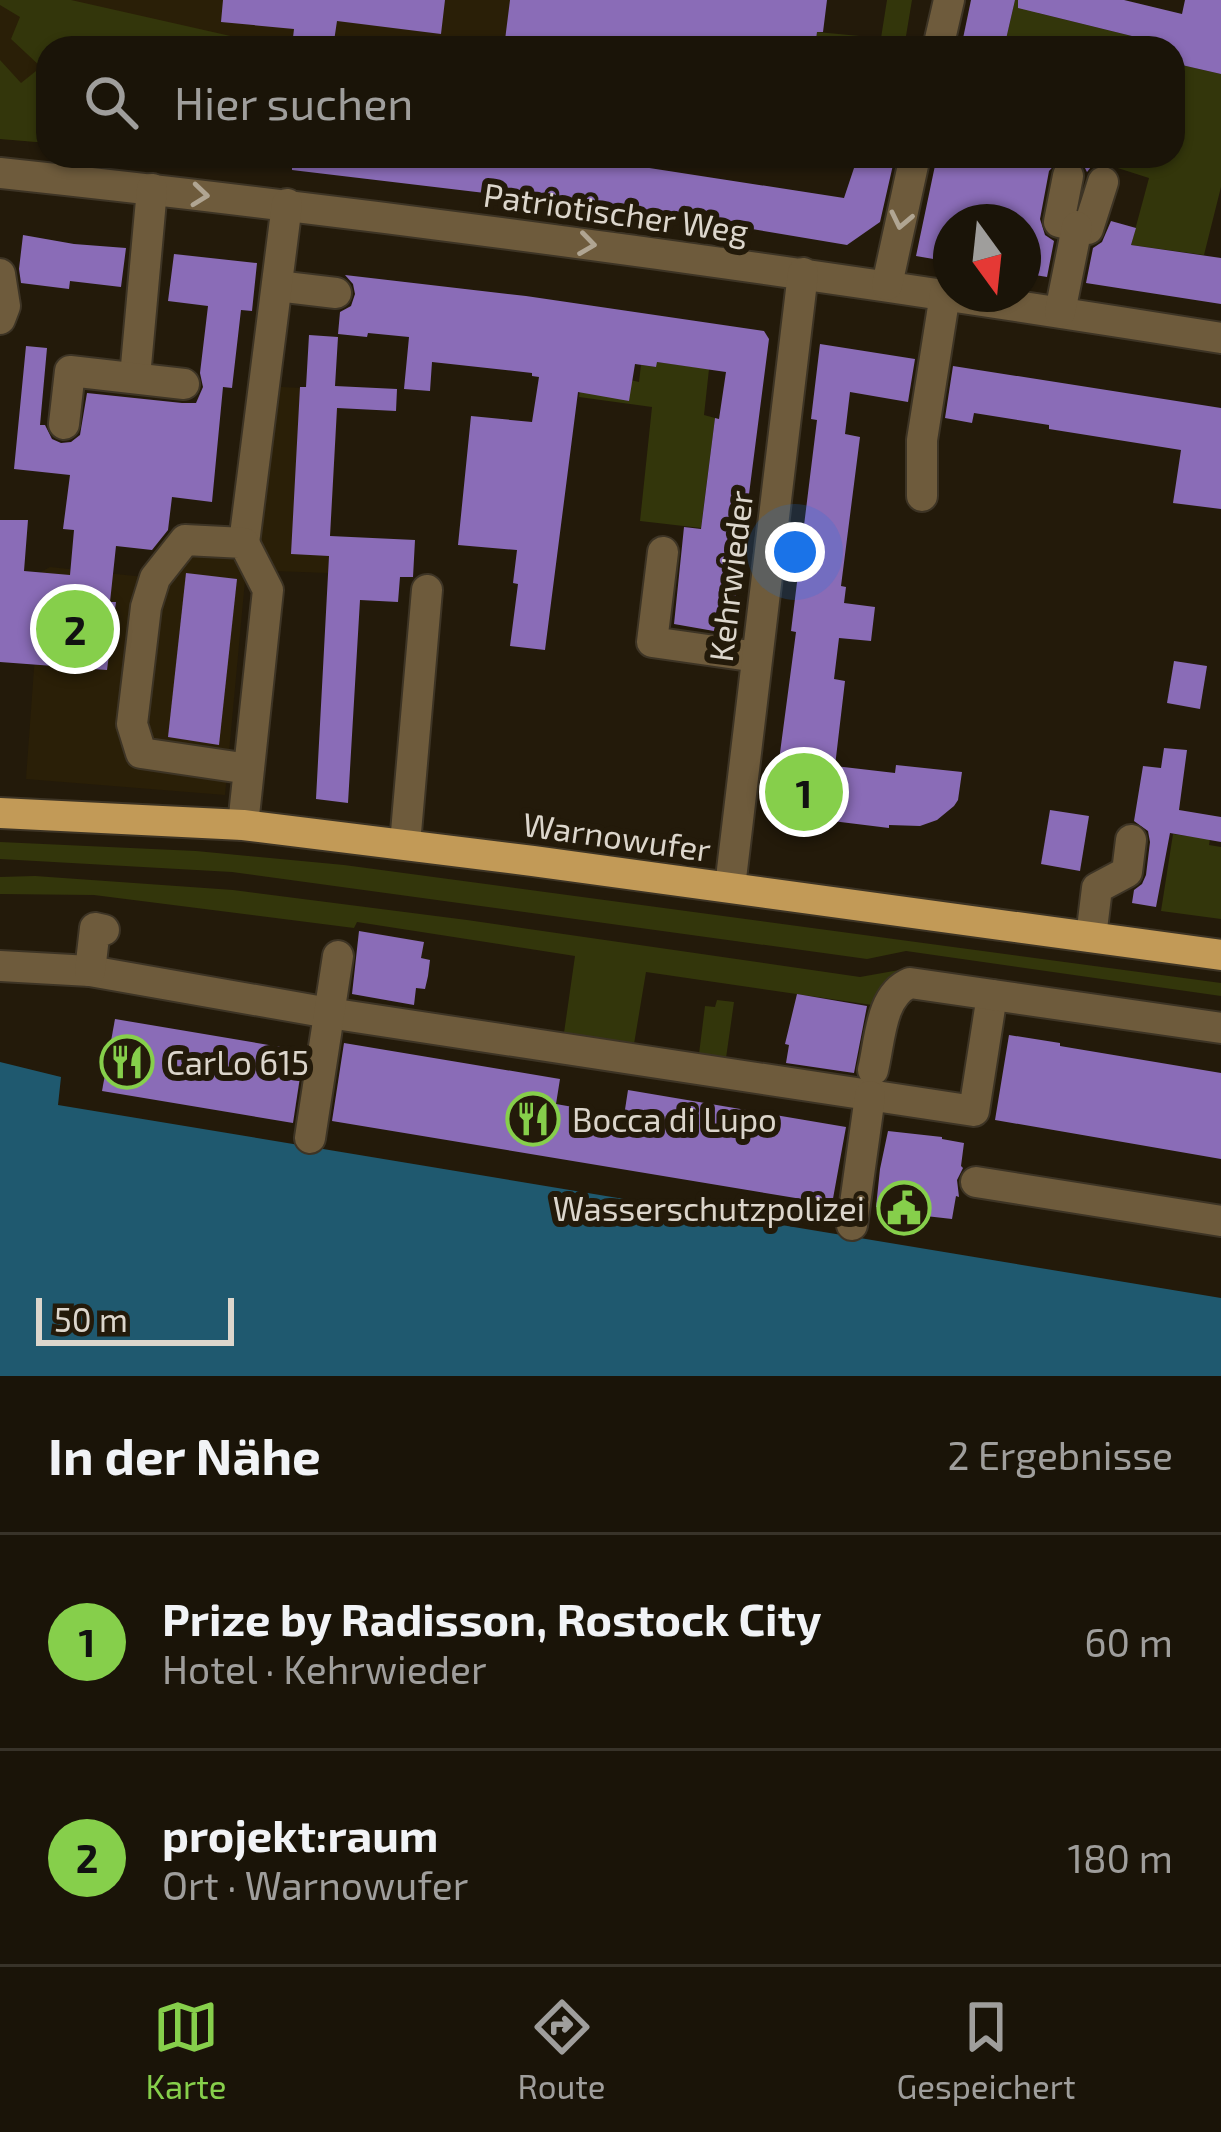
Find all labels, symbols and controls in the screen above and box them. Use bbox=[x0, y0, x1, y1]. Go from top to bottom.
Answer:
search box bbox=[36, 36, 1185, 168]
icon: search bbox=[78, 69, 144, 135]
text: Hier suchen bbox=[174, 75, 414, 129]
street label: Patriotischer Weg bbox=[481, 174, 751, 250]
one-way arrow bbox=[190, 181, 210, 207]
north arrow bbox=[933, 204, 1041, 312]
one-way arrow bbox=[889, 210, 915, 230]
one-way arrow bbox=[577, 230, 596, 256]
street label: Kehrwieder bbox=[700, 488, 760, 664]
your location bbox=[765, 522, 825, 582]
pin: 2 bbox=[36, 584, 114, 674]
pin: 1 bbox=[765, 747, 843, 837]
street label: Warnowufer bbox=[520, 803, 714, 869]
restaurant icon: CarLo 615 bbox=[99, 1034, 155, 1090]
place label: CarLo 615 bbox=[166, 1042, 309, 1082]
restaurant icon: Bocca di Lupo bbox=[505, 1091, 561, 1147]
place label: Bocca di Lupo bbox=[572, 1099, 777, 1139]
public building icon: Wasserschutzpolizei bbox=[876, 1180, 932, 1236]
place label: Wasserschutzpolizei bbox=[553, 1188, 865, 1228]
scale bar bbox=[36, 1292, 234, 1345]
text: 50 m bbox=[54, 1299, 128, 1339]
text: In der Nähe bbox=[48, 1424, 321, 1485]
text: 2 Ergebnisse bbox=[947, 1431, 1173, 1478]
text: Prize by Radisson, Rostock City bbox=[162, 1591, 821, 1645]
text: 1 bbox=[79, 1618, 95, 1665]
text: 60 m bbox=[1084, 1618, 1173, 1665]
text: Hotel · Kehrwieder bbox=[162, 1645, 487, 1692]
text: projekt:raum bbox=[162, 1807, 438, 1861]
text: 2 bbox=[76, 1834, 98, 1881]
text: 180 m bbox=[1067, 1834, 1173, 1881]
text: Ort · Warnowufer bbox=[162, 1861, 468, 1908]
tab: Karte bbox=[145, 1994, 227, 2106]
tab: Route bbox=[517, 1994, 606, 2106]
tab: Gespeichert bbox=[896, 1994, 1076, 2106]

